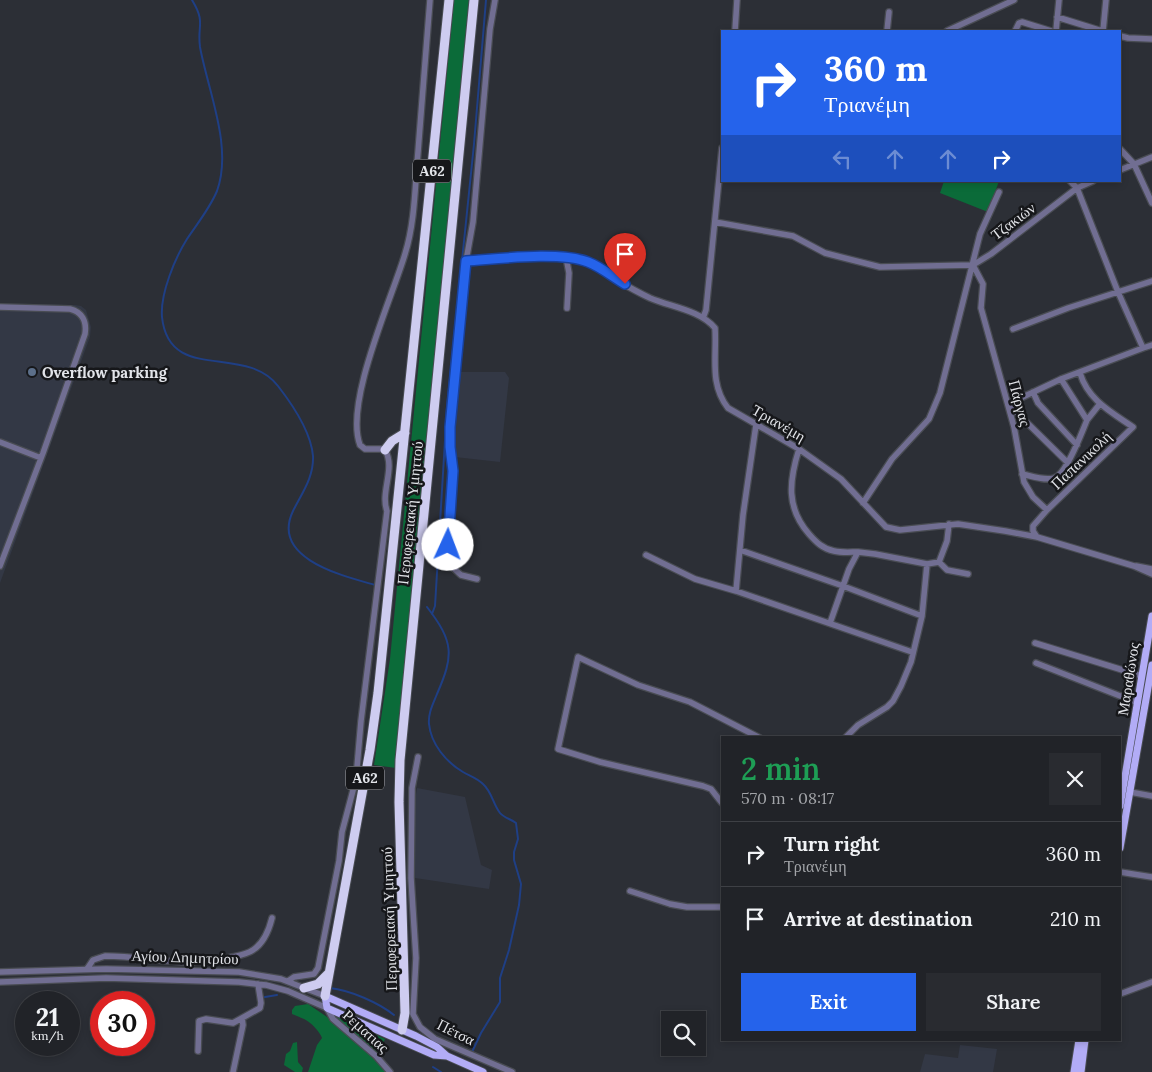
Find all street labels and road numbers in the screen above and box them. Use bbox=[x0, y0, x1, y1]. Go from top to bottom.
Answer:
road number: Α62 bbox=[413, 160, 451, 182]
street label: Τζακιών bbox=[987, 198, 1039, 244]
street label: Πάργας bbox=[1005, 378, 1035, 428]
street label: Τριανέμη bbox=[749, 400, 809, 446]
street label: Παπανικολή bbox=[1047, 427, 1115, 493]
street label: Περιφερειακή Υμηττού bbox=[393, 440, 427, 586]
street label: Μαραθώνος bbox=[1113, 641, 1143, 717]
road number: Α62 bbox=[346, 766, 384, 790]
street label: Περιφερειακή Υμηττού bbox=[377, 847, 401, 991]
street label: Αγίου Δημητρίου bbox=[131, 946, 239, 968]
street label: Ρεματιας bbox=[339, 1005, 393, 1057]
street label: Πέτσα bbox=[434, 1015, 478, 1049]

